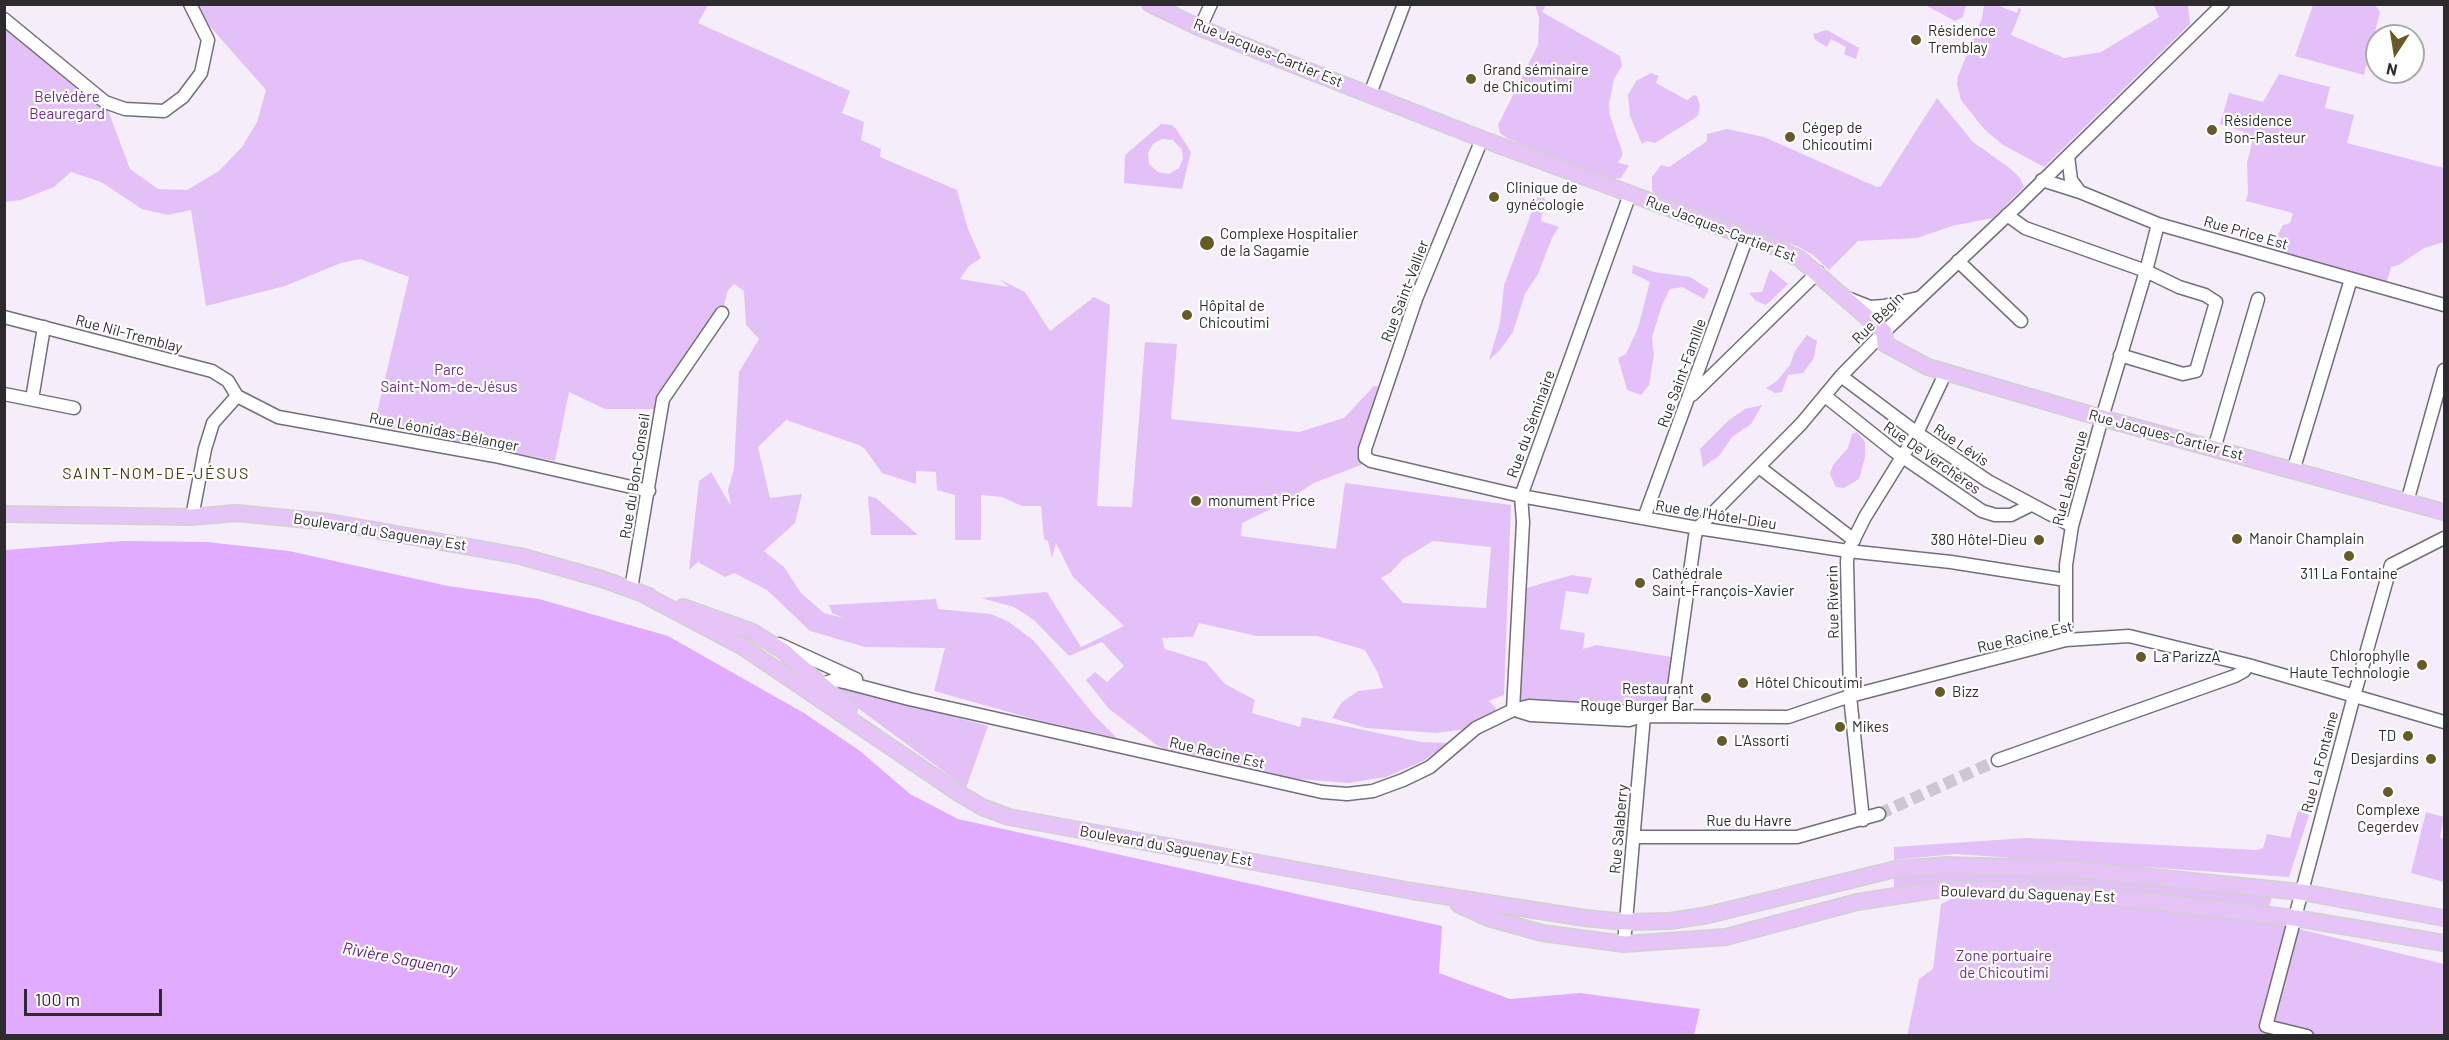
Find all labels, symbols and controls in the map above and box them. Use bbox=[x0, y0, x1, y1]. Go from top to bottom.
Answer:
street label: Rue Jacques-Cartier Est bbox=[1191, 15, 1345, 91]
place label: Résidence Tremblay bbox=[1928, 22, 1996, 57]
north arrow bbox=[2365, 24, 2425, 84]
marker: Résidence Tremblay bbox=[1909, 33, 1923, 47]
text: N bbox=[2384, 60, 2399, 81]
place label: Grand séminaire de Chicoutimi bbox=[1483, 61, 1589, 96]
marker: Grand séminaire de Chicoutimi bbox=[1464, 72, 1478, 86]
park label: Belvédère Beauregard bbox=[29, 88, 105, 123]
place label: Résidence Bon-Pasteur bbox=[2224, 112, 2306, 147]
place label: Cégep de Chicoutimi bbox=[1802, 119, 1872, 154]
marker: Résidence Bon-Pasteur bbox=[2205, 123, 2219, 137]
marker: Cégep de Chicoutimi bbox=[1783, 130, 1797, 144]
place label: Clinique de gynécologie bbox=[1506, 179, 1584, 214]
marker: Clinique de gynécologie bbox=[1487, 190, 1501, 204]
street label: Rue Jacques-Cartier Est bbox=[1643, 192, 1799, 266]
street label: Rue Price Est bbox=[2202, 212, 2290, 254]
place label: Complexe Hospitalier de la Sagamie bbox=[1220, 225, 1358, 260]
marker: Complexe Hospitalier de la Sagamie bbox=[1198, 234, 1216, 252]
street label: Rue Saint-Vallier bbox=[1377, 238, 1433, 344]
street label: Rue Bégin bbox=[1848, 288, 1908, 348]
place label: Hôpital de Chicoutimi bbox=[1199, 297, 1269, 332]
marker: Hôpital de Chicoutimi bbox=[1180, 308, 1194, 322]
street label: Rue Nil-Tremblay bbox=[73, 311, 185, 357]
street label: Rue Saint-Famille bbox=[1654, 316, 1710, 430]
park label: Parc Saint-Nom-de-Jésus bbox=[380, 361, 518, 396]
street label: Rue du Séminaire bbox=[1503, 368, 1559, 480]
street label: Rue Jacques-Cartier Est bbox=[2087, 406, 2245, 464]
street label: Rue Léonidas-Bélanger bbox=[368, 409, 520, 455]
street label: Rue du Bon-Conseil bbox=[616, 412, 654, 540]
street label: Rue De Verchères bbox=[1880, 418, 1984, 498]
street label: Rue Lévis bbox=[1930, 420, 1992, 470]
street label: Rue Labrecque bbox=[2049, 428, 2091, 528]
district label: SAINT-NOM-DE-JÉSUS bbox=[62, 464, 250, 484]
place label: monument Price bbox=[1208, 492, 1315, 510]
marker: monument Price bbox=[1189, 494, 1203, 508]
street label: Rue de l'Hôtel-Dieu bbox=[1654, 497, 1778, 533]
street label: Boulevard du Saguenay Est bbox=[292, 509, 468, 555]
place label: Manoir Champlain bbox=[2249, 530, 2364, 548]
place label: 380 Hôtel-Dieu bbox=[1931, 531, 2027, 549]
marker: Manoir Champlain bbox=[2230, 532, 2244, 546]
marker: 380 Hôtel-Dieu bbox=[2032, 533, 2046, 547]
marker: 311 La Fontaine bbox=[2342, 549, 2356, 563]
place label: Cathédrale Saint-François-Xavier bbox=[1652, 565, 1794, 600]
street label: Rue Riverin bbox=[1823, 565, 1843, 639]
place label: 311 La Fontaine bbox=[2300, 565, 2398, 583]
marker: Cathédrale Saint-François-Xavier bbox=[1633, 576, 1647, 590]
street label: Rue Racine Est bbox=[1976, 617, 2074, 657]
place label: Chlorophylle Haute Technologie bbox=[2289, 647, 2410, 682]
place label: La ParizzA bbox=[2153, 648, 2220, 666]
marker: La ParizzA bbox=[2134, 650, 2148, 664]
marker: Chlorophylle Haute Technologie bbox=[2415, 658, 2429, 672]
place label: Hôtel Chicoutimi bbox=[1755, 674, 1863, 692]
marker: Hôtel Chicoutimi bbox=[1736, 676, 1750, 690]
place label: Restaurant Rouge Burger Bar bbox=[1580, 680, 1694, 715]
place label: Bizz bbox=[1952, 683, 1979, 701]
marker: Bizz bbox=[1933, 685, 1947, 699]
marker: Restaurant Rouge Burger Bar bbox=[1699, 691, 1713, 705]
street label: Rue La Fontaine bbox=[2298, 709, 2342, 815]
place label: Mikes bbox=[1852, 718, 1889, 736]
marker: Mikes bbox=[1833, 720, 1847, 734]
place label: TD bbox=[2378, 727, 2396, 745]
marker: TD bbox=[2401, 729, 2415, 743]
place label: L'Assorti bbox=[1734, 732, 1789, 750]
street label: Rue Racine Est bbox=[1168, 733, 1266, 773]
marker: L'Assorti bbox=[1715, 734, 1729, 748]
place label: Desjardins bbox=[2351, 750, 2419, 768]
marker: Desjardins bbox=[2424, 752, 2438, 766]
street label: Rue Salaberry bbox=[1606, 783, 1632, 875]
marker: Complexe Cegerdev bbox=[2381, 785, 2395, 799]
place label: Complexe Cegerdev bbox=[2356, 801, 2420, 836]
street label: Rue du Havre bbox=[1706, 812, 1792, 830]
street label: Boulevard du Saguenay Est bbox=[1078, 822, 1254, 870]
street label: Boulevard du Saguenay Est bbox=[1940, 882, 2116, 906]
water label: Rivière Saguenay bbox=[341, 938, 459, 980]
park label: Zone portuaire de Chicoutimi bbox=[1956, 947, 2052, 982]
scale bar bbox=[27, 977, 165, 1015]
text: 100 m bbox=[35, 988, 80, 1010]

